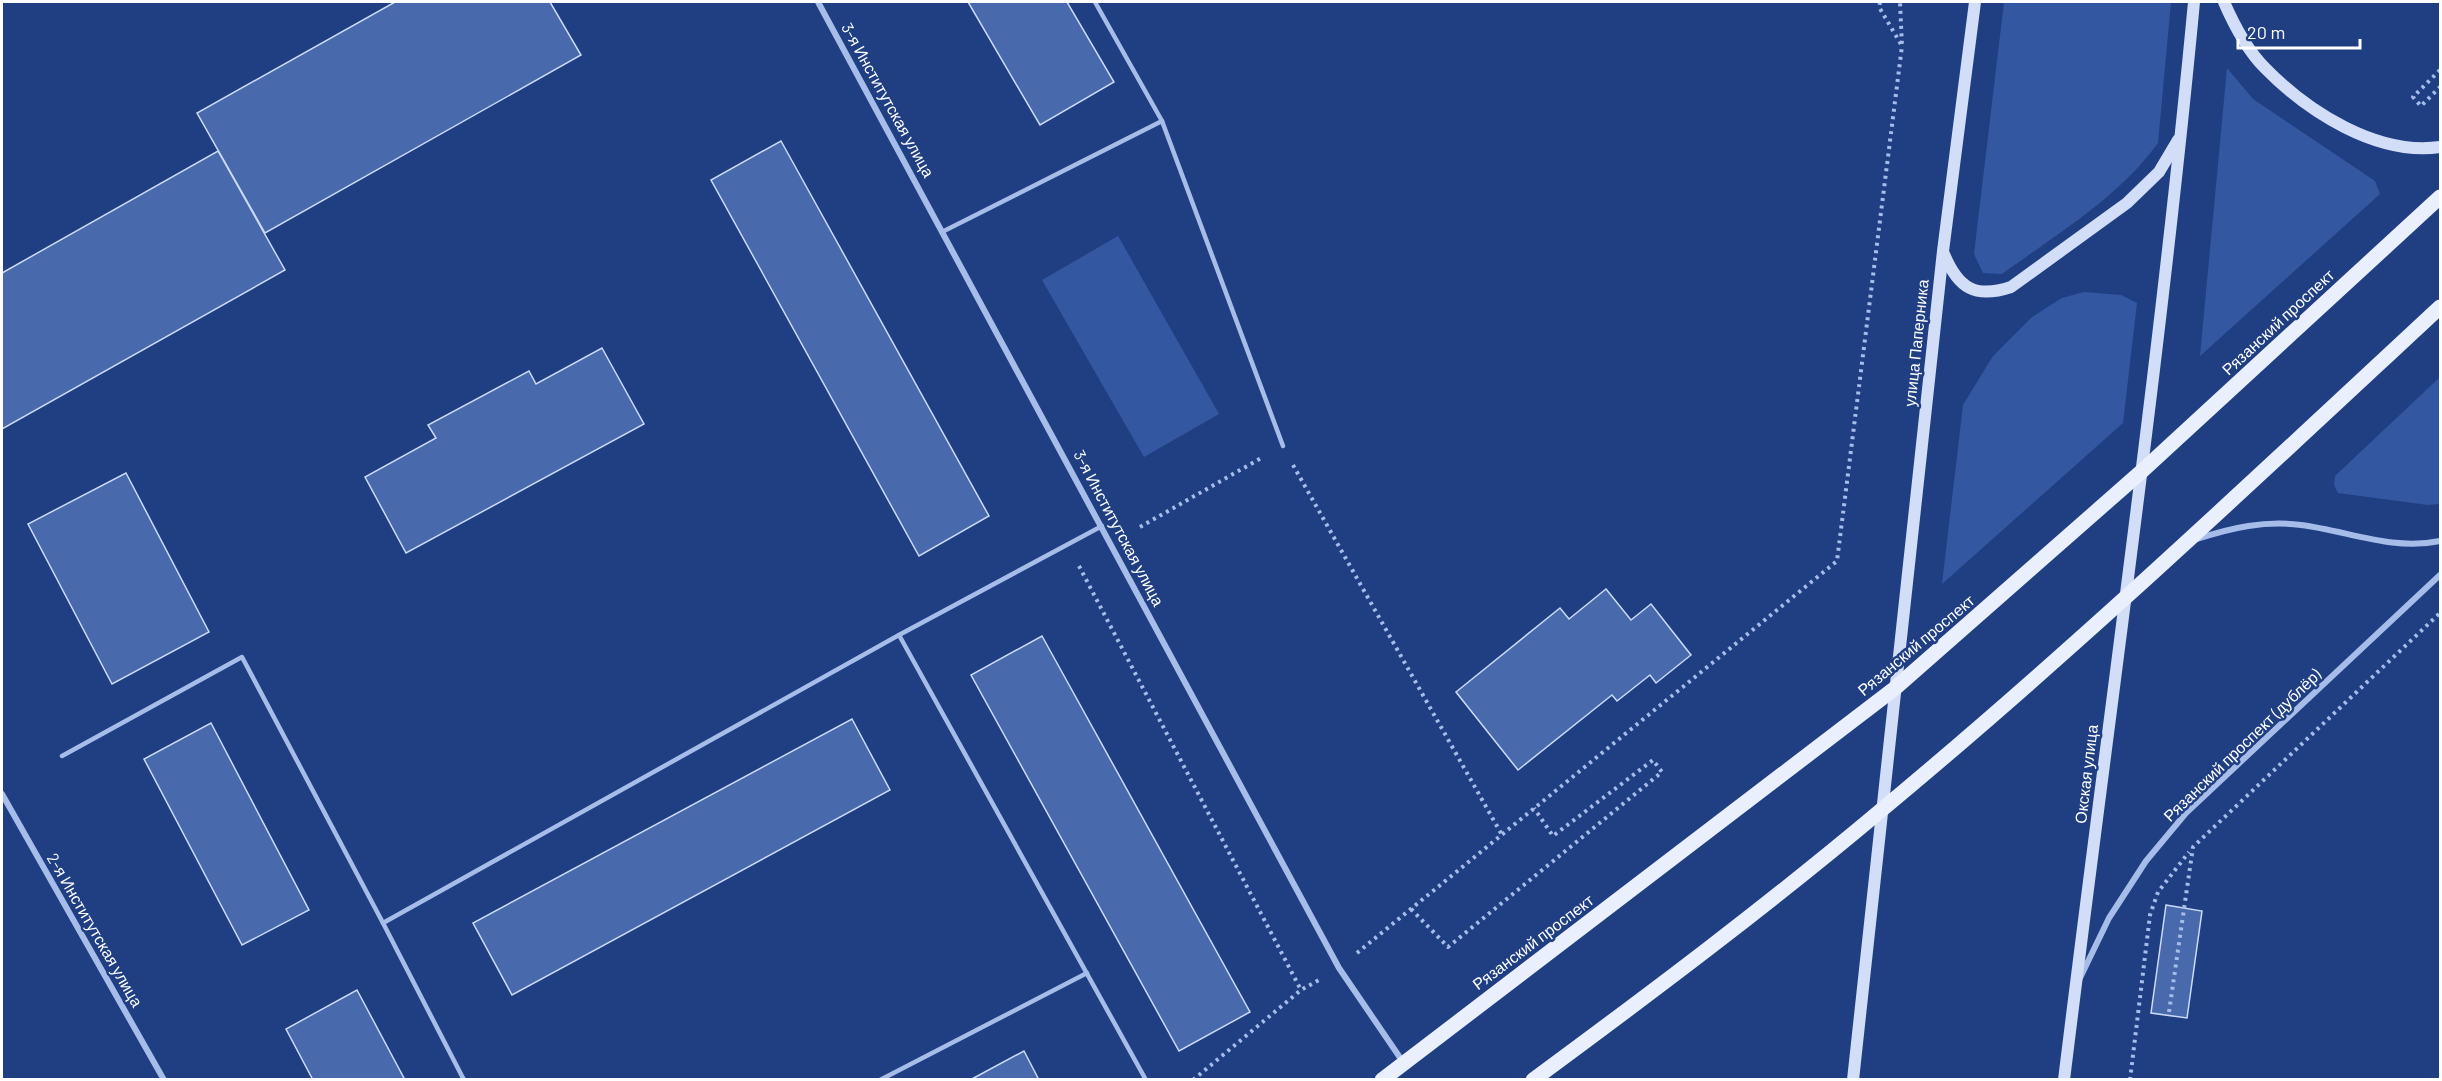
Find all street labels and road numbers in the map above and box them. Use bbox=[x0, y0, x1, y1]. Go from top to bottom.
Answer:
street label: 3-я Институтская улица bbox=[838, 19, 939, 180]
street label: Рязанский проспект bbox=[2218, 264, 2338, 379]
street label: улица Паперника bbox=[1899, 278, 1932, 408]
street label: 3-я Институтская улица bbox=[1070, 447, 1169, 609]
street label: Рязанский проспект bbox=[1853, 590, 1978, 699]
street label: Рязанский проспект (дублёр) bbox=[2159, 664, 2325, 825]
street label: Окская улица bbox=[2070, 723, 2101, 825]
street label: 2-я Институтская улица bbox=[44, 850, 147, 1010]
street label: Рязанский проспект bbox=[1468, 890, 1597, 993]

